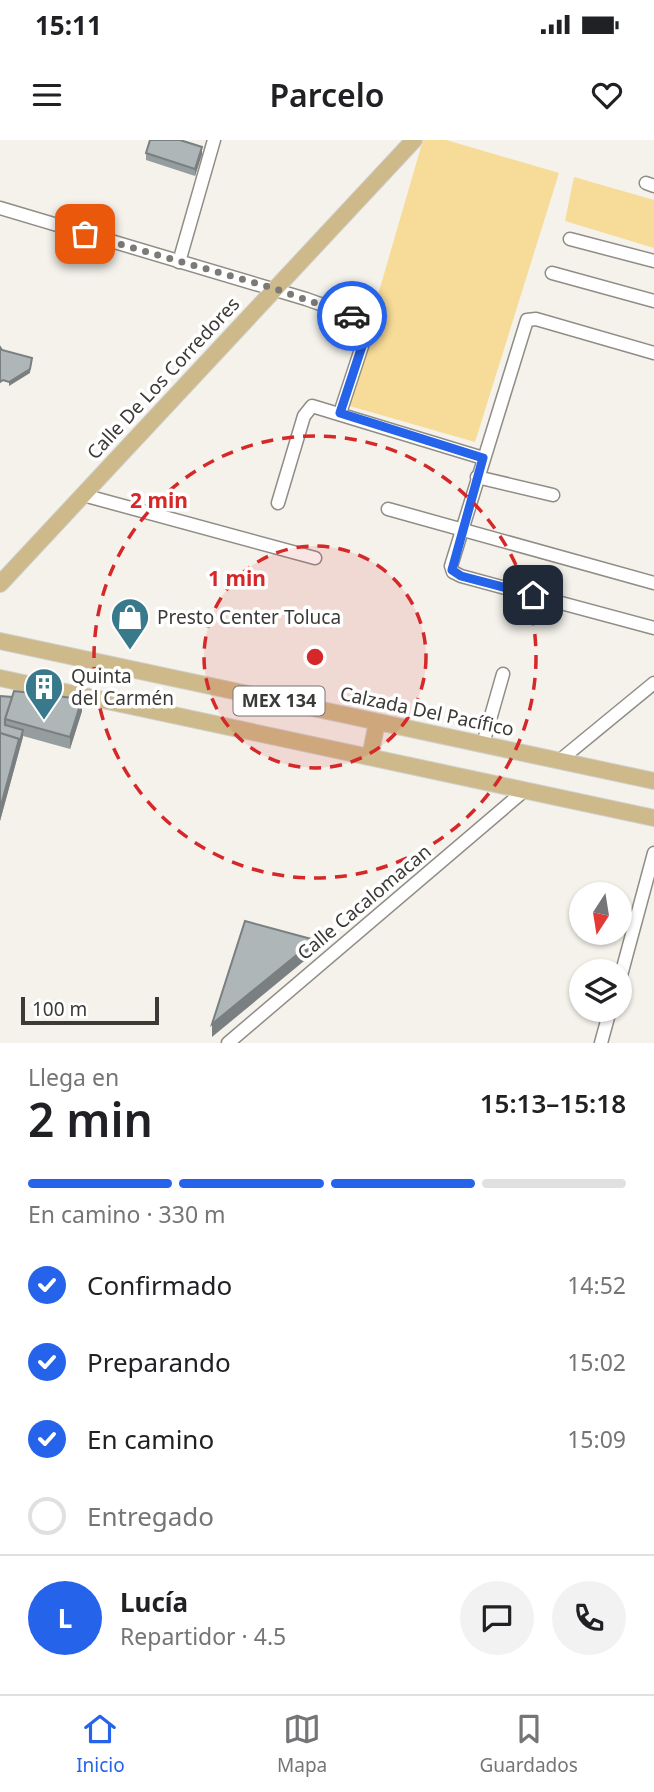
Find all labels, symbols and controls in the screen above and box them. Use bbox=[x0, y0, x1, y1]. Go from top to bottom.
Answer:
text: 15:11 bbox=[35, 7, 102, 43]
text: Parcelo bbox=[269, 73, 385, 116]
icon: menu bbox=[28, 76, 66, 114]
icon: heart bbox=[588, 76, 626, 114]
pin bbox=[55, 204, 115, 264]
icon: bag bbox=[66, 215, 104, 253]
courier bbox=[317, 281, 387, 351]
street label: Calle De Los Corredores bbox=[81, 291, 245, 465]
icon: car bbox=[333, 297, 371, 335]
text: 2 min bbox=[130, 486, 188, 514]
text: 1 min bbox=[208, 564, 266, 592]
pin bbox=[503, 565, 563, 625]
icon: home bbox=[514, 576, 552, 614]
shop icon: Presto Center Toluca bbox=[109, 596, 151, 651]
place label: Presto Center Toluca bbox=[157, 604, 341, 630]
centre of rings bbox=[303, 645, 327, 669]
place label: Quinta del Carmén bbox=[71, 663, 174, 711]
building icon: Quinta del Carmén bbox=[23, 666, 65, 721]
street label: Calzada Del Pacífico bbox=[338, 680, 516, 742]
road number: MEX 134 bbox=[233, 686, 324, 716]
street label: Calle Cacalomacan bbox=[292, 838, 436, 966]
north arrow bbox=[569, 882, 632, 945]
map controls bbox=[569, 882, 632, 1022]
button: layers bbox=[569, 959, 632, 1022]
scale bar bbox=[21, 994, 159, 1026]
text: 100 m bbox=[32, 996, 87, 1022]
text: Llega en bbox=[28, 1061, 119, 1093]
text: 15:13–15:18 bbox=[480, 1085, 626, 1121]
text: 2 min bbox=[28, 1088, 153, 1150]
text: En camino · 330 m bbox=[28, 1198, 226, 1230]
icon: check bbox=[28, 1266, 66, 1304]
text: Confirmado bbox=[87, 1267, 232, 1303]
text: 14:52 bbox=[567, 1269, 626, 1301]
icon: check bbox=[28, 1343, 66, 1381]
text: Preparando bbox=[87, 1344, 231, 1380]
text: 15:02 bbox=[567, 1346, 626, 1378]
icon: check bbox=[28, 1420, 66, 1458]
text: En camino bbox=[87, 1421, 214, 1457]
text: 15:09 bbox=[567, 1423, 626, 1455]
text: Entregado bbox=[87, 1498, 214, 1534]
button: chat bbox=[460, 1581, 534, 1655]
button: phone bbox=[552, 1581, 626, 1655]
text: Lucía bbox=[120, 1584, 188, 1620]
text: L bbox=[58, 1600, 72, 1636]
text: Repartidor · 4.5 bbox=[120, 1620, 286, 1652]
tab: Inicio bbox=[76, 1710, 125, 1778]
tab: Mapa bbox=[277, 1710, 327, 1778]
tab: Guardados bbox=[480, 1710, 578, 1778]

